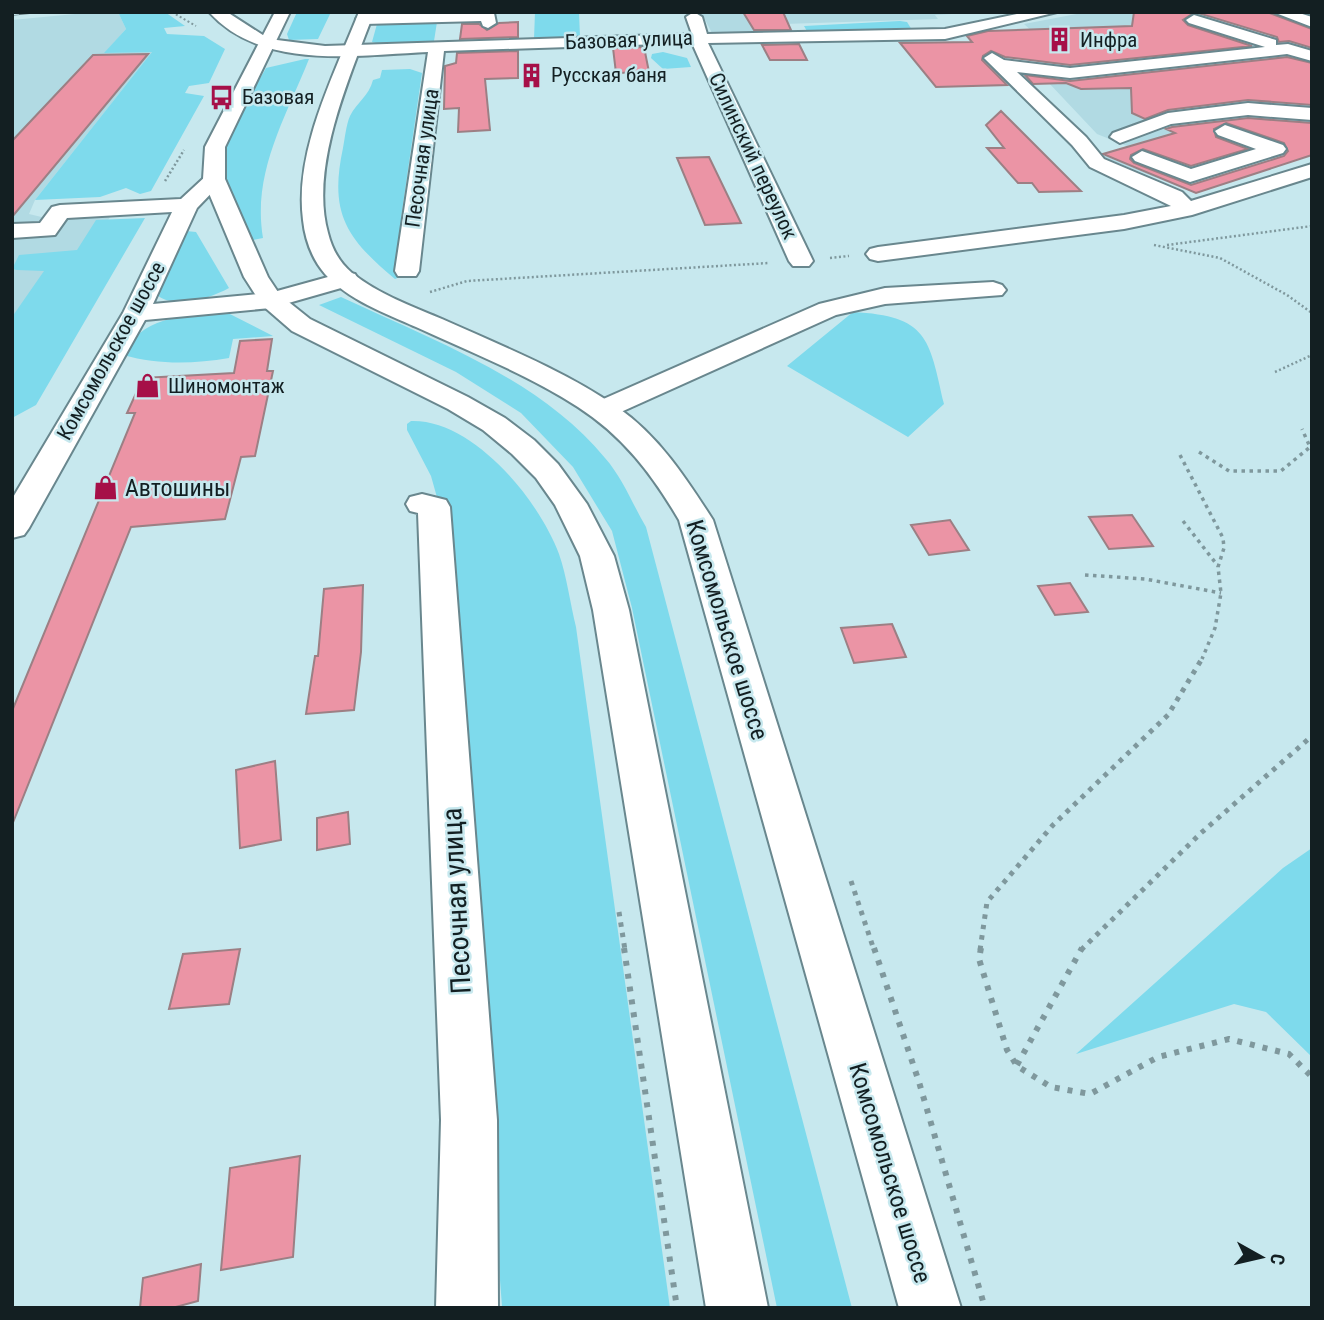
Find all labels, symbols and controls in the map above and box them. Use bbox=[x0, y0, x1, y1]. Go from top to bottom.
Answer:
street label: Базовая улица bbox=[565, 26, 693, 54]
building icon: Инфра bbox=[1046, 26, 1074, 54]
place label: Инфра bbox=[1080, 28, 1137, 52]
building icon: Русская баня bbox=[517, 61, 545, 89]
place label: Русская баня bbox=[551, 63, 667, 87]
street label: Силинский переулок bbox=[704, 69, 802, 243]
bus stop icon: Базовая bbox=[208, 83, 236, 111]
place label: Базовая bbox=[242, 85, 314, 109]
street label: Песочная улица bbox=[400, 87, 444, 229]
street label: Комсомольское шоссе bbox=[52, 258, 170, 444]
shop icon: Шиномонтаж bbox=[134, 372, 162, 400]
place label: Шиномонтаж bbox=[168, 374, 285, 398]
shop icon: Автошины bbox=[91, 474, 119, 502]
place label: Автошины bbox=[125, 474, 230, 502]
street label: Комсомольское шоссе bbox=[680, 517, 774, 743]
street label: Песочная улица bbox=[435, 807, 478, 995]
street label: Комсомольское шоссе bbox=[843, 1060, 937, 1286]
north arrow bbox=[1226, 1222, 1296, 1292]
text: С bbox=[1265, 1252, 1289, 1266]

